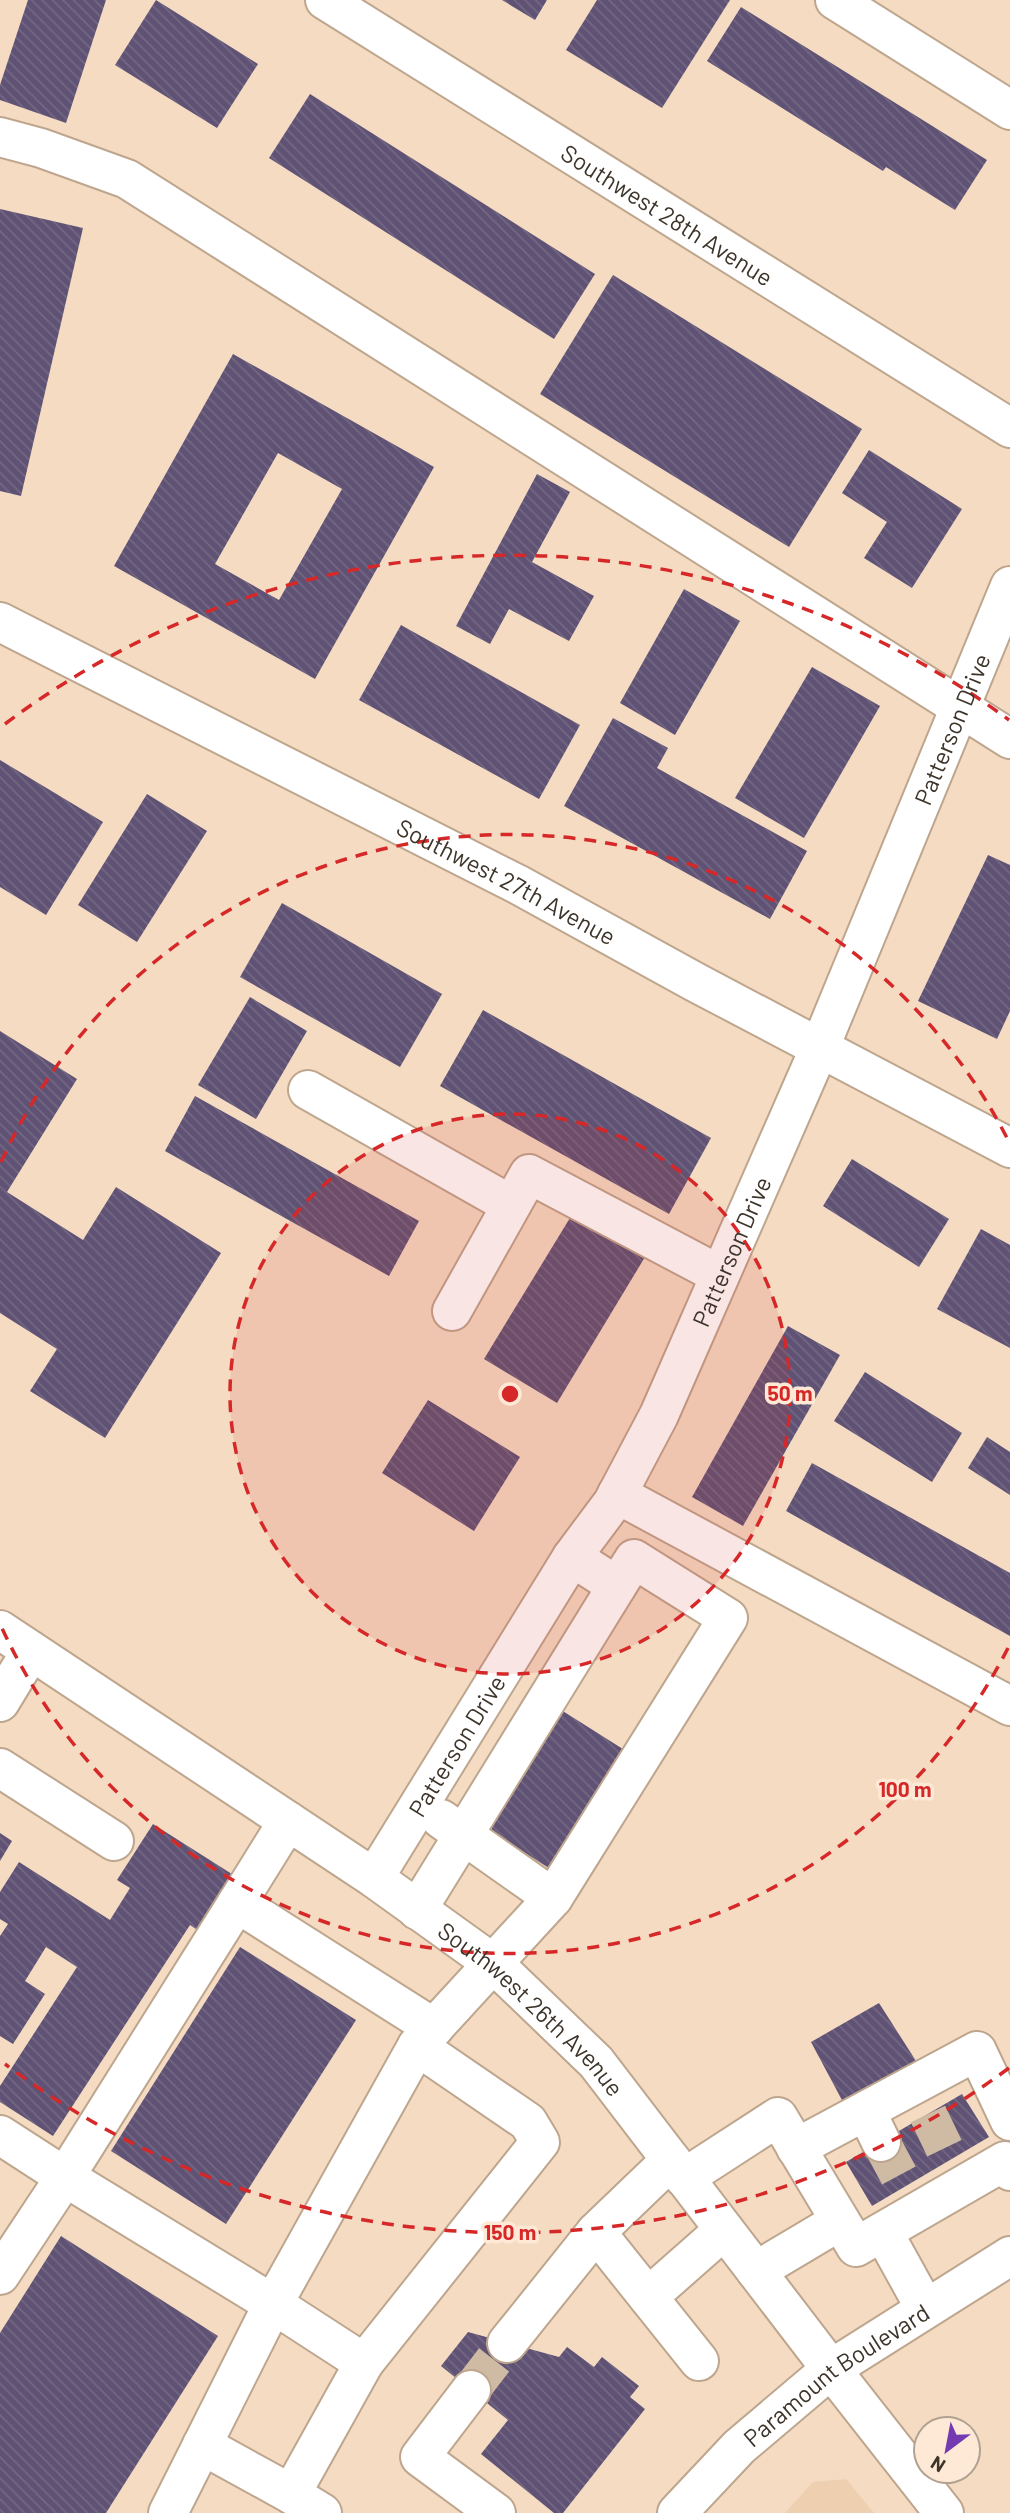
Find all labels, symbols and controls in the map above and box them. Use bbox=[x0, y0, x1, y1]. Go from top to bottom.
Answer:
street label: Southwest 28th Avenue bbox=[556, 137, 779, 291]
street label: Patterson Drive bbox=[907, 649, 995, 809]
street label: Southwest 27th Avenue bbox=[393, 811, 621, 950]
street label: Patterson Drive bbox=[685, 1172, 776, 1331]
text: 50 m bbox=[767, 1380, 813, 1405]
centre of rings bbox=[498, 1382, 522, 1406]
street label: Patterson Drive bbox=[401, 1669, 510, 1821]
text: 100 m bbox=[878, 1776, 932, 1801]
street label: Southwest 26th Avenue bbox=[433, 1915, 631, 2101]
text: 150 m bbox=[484, 2219, 536, 2244]
street label: Paramount Boulevard bbox=[737, 2297, 934, 2452]
north arrow bbox=[912, 2415, 982, 2485]
text: N bbox=[926, 2452, 949, 2478]

